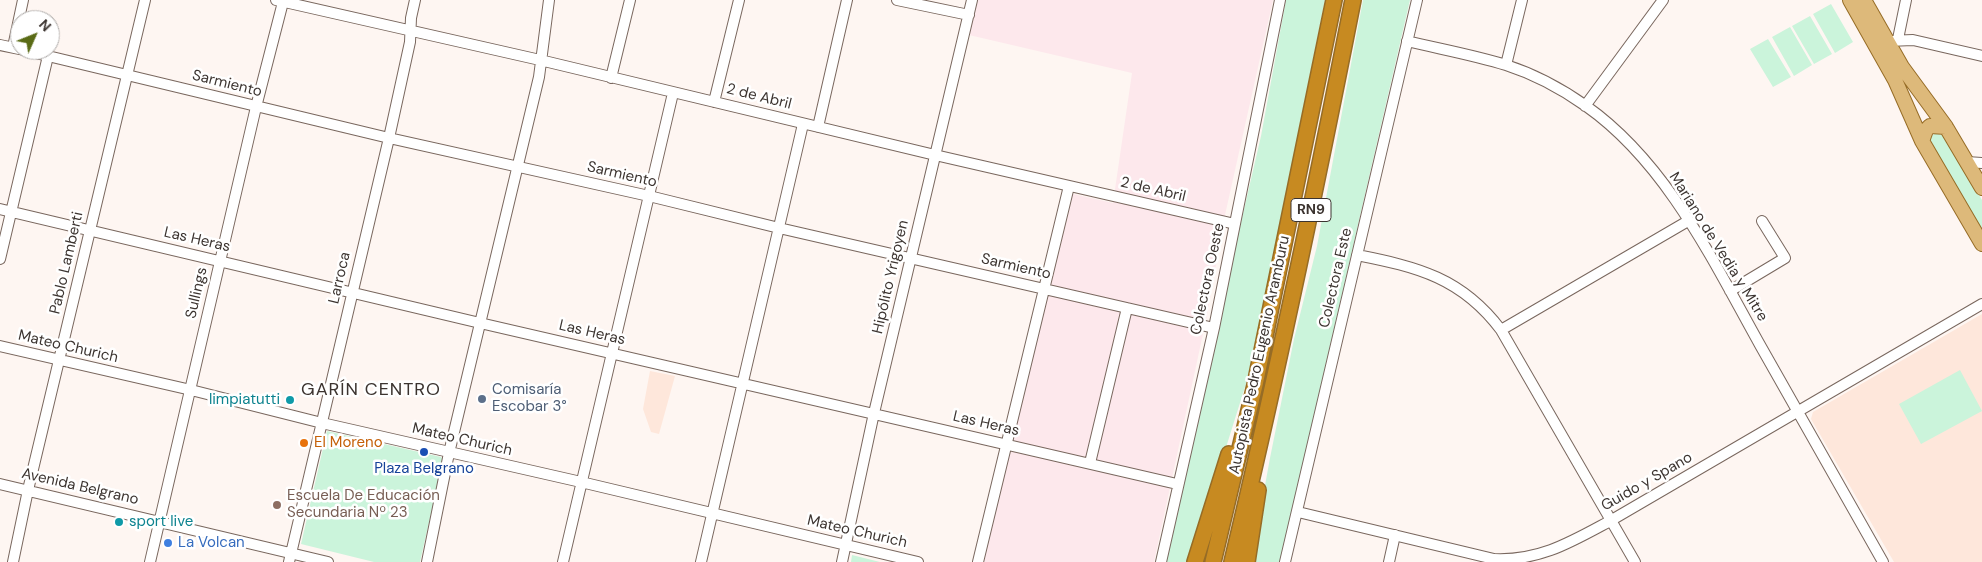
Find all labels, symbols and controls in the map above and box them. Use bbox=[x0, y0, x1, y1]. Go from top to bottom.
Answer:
north arrow bbox=[10, 10, 60, 60]
text: N bbox=[35, 15, 55, 35]
street label: Sarmiento bbox=[190, 67, 264, 101]
street label: 2 de Abril bbox=[725, 80, 793, 114]
street label: Sarmiento bbox=[585, 158, 659, 192]
street label: Mariano de Vedia y Mitre bbox=[1665, 169, 1771, 325]
street label: 2 de Abril bbox=[1119, 174, 1187, 206]
road number: RN9 bbox=[1291, 198, 1331, 222]
street label: Pablo Lamberti bbox=[46, 210, 88, 316]
street label: Hipólito Yrigoyen bbox=[869, 218, 913, 336]
street label: Colectora Oeste bbox=[1187, 222, 1229, 336]
street label: Las Heras bbox=[162, 224, 232, 256]
street label: Colectora Este bbox=[1316, 226, 1356, 330]
street label: Autopista Pedro Eugenio Aramburu bbox=[1226, 234, 1294, 476]
street label: Larroca bbox=[325, 250, 355, 306]
street label: Sarmiento bbox=[979, 250, 1053, 284]
street label: Sullings bbox=[182, 266, 212, 320]
street label: Las Heras bbox=[557, 317, 627, 349]
street label: Mateo Churich bbox=[16, 327, 120, 367]
district label: GARÍN CENTRO bbox=[300, 379, 442, 401]
place label: Comisaría Escobar 3° bbox=[492, 381, 567, 416]
place label: limpiatutti bbox=[209, 391, 280, 409]
marker: Comisaría Escobar 3° bbox=[476, 393, 488, 405]
marker: limpiatutti bbox=[284, 394, 296, 406]
street label: Las Heras bbox=[951, 408, 1021, 440]
street label: Mateo Churich bbox=[410, 420, 514, 460]
place label: El Moreno bbox=[314, 434, 383, 452]
marker: El Moreno bbox=[298, 437, 310, 449]
marker: Plaza Belgrano bbox=[418, 446, 430, 458]
street label: Guido y Spano bbox=[1598, 449, 1696, 515]
place label: Plaza Belgrano bbox=[374, 460, 474, 478]
street label: Avenida Belgrano bbox=[20, 465, 140, 509]
place label: Escuela De Educación Secundaria Nº 23 bbox=[287, 487, 440, 522]
marker: Escuela De Educación Secundaria Nº 23 bbox=[271, 499, 283, 511]
street label: Mateo Churich bbox=[805, 512, 909, 552]
place label: sport live bbox=[129, 513, 193, 531]
marker: sport live bbox=[113, 516, 125, 528]
place label: La Volcan bbox=[178, 534, 245, 552]
marker: La Volcan bbox=[162, 537, 174, 549]

